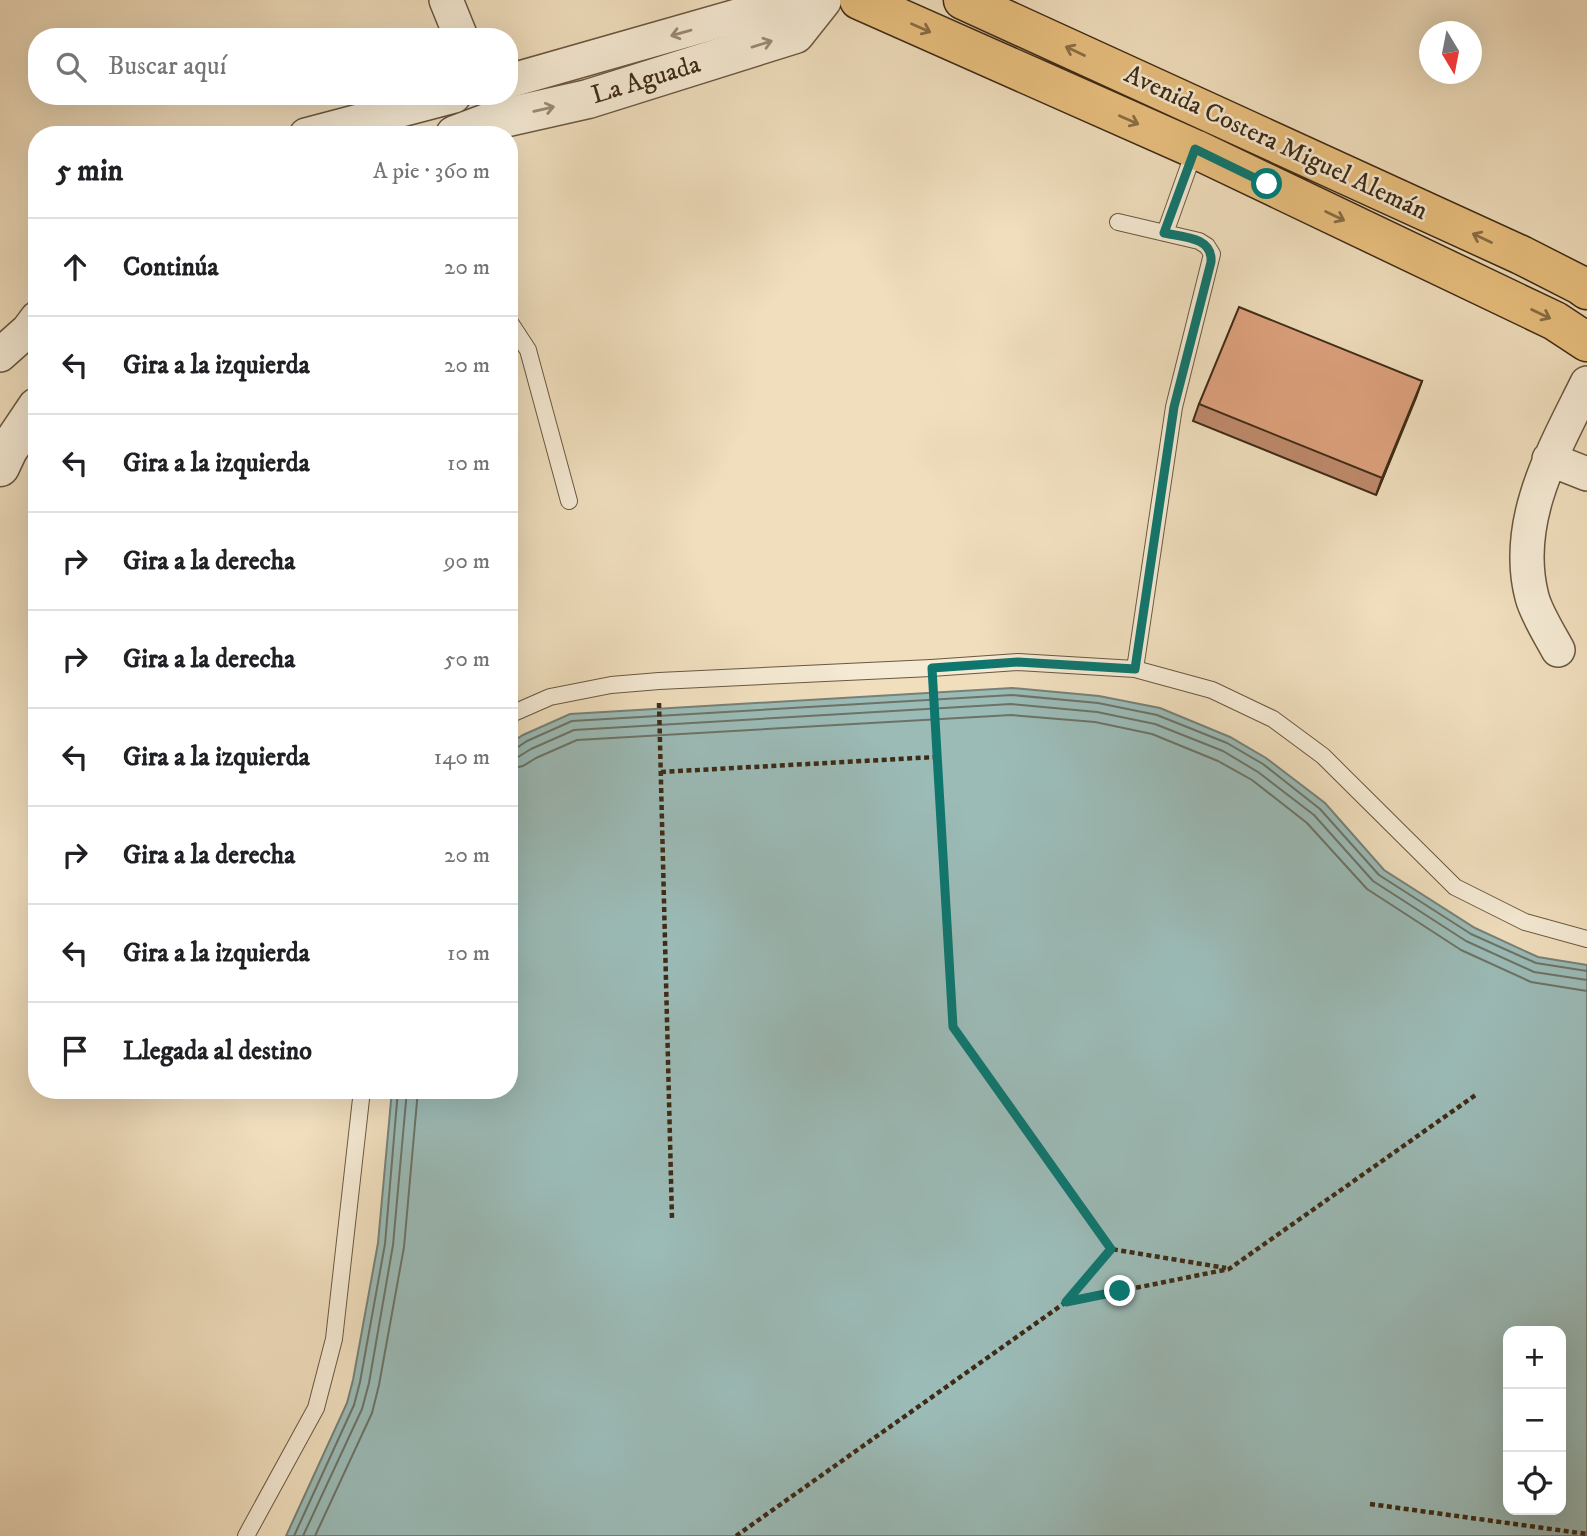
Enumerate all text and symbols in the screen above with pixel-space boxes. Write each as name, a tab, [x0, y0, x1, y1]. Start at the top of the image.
north arrow	[1419, 21, 1482, 84]
one-way arrow	[910, 22, 932, 35]
one-way arrow	[670, 27, 692, 40]
search box	[28, 28, 518, 105]
one-way arrow	[751, 37, 773, 50]
one-way arrow	[1065, 44, 1086, 57]
icon: search	[52, 48, 90, 86]
street label: La Aguada	[588, 48, 704, 112]
text: Buscar aquí	[108, 50, 226, 83]
street label: Avenida Costera Miguel Alemán	[1119, 58, 1433, 228]
one-way arrow	[532, 102, 555, 115]
one-way arrow	[1118, 114, 1140, 127]
text: 5 min	[56, 153, 123, 190]
text: A pie · 360 m	[373, 157, 490, 186]
route start	[1251, 168, 1282, 199]
one-way arrow	[1324, 210, 1345, 224]
one-way arrow	[1472, 231, 1494, 244]
icon: ahead	[56, 248, 94, 286]
text: Continúa	[123, 251, 218, 284]
text: 20 m	[444, 253, 490, 282]
one-way arrow	[1530, 308, 1551, 322]
icon: left	[56, 346, 94, 384]
text: Gira a la izquierda	[123, 349, 310, 382]
text: 20 m	[444, 351, 490, 380]
icon: left	[56, 444, 94, 482]
text: Gira a la izquierda	[123, 447, 310, 480]
text: 10 m	[447, 449, 490, 478]
icon: right	[56, 542, 94, 580]
text: Gira a la derecha	[123, 545, 295, 578]
text: 90 m	[444, 547, 490, 576]
icon: right	[56, 640, 94, 678]
text: Gira a la derecha	[123, 643, 295, 676]
text: 50 m	[444, 645, 490, 674]
icon: left	[56, 738, 94, 776]
text: Gira a la izquierda	[123, 741, 310, 774]
text: 140 m	[434, 743, 490, 772]
icon: right	[56, 836, 94, 874]
text: Gira a la derecha	[123, 839, 295, 872]
text: 20 m	[444, 841, 490, 870]
icon: left	[56, 934, 94, 972]
text: Gira a la izquierda	[123, 937, 310, 970]
text: 10 m	[447, 939, 490, 968]
icon: arrive	[56, 1032, 94, 1070]
text: Llegada al destino	[123, 1035, 312, 1068]
route end	[1104, 1275, 1135, 1306]
map controls	[1503, 1326, 1566, 1515]
button: +	[1503, 1326, 1566, 1389]
button: −	[1503, 1389, 1566, 1452]
button: locate	[1503, 1452, 1566, 1515]

